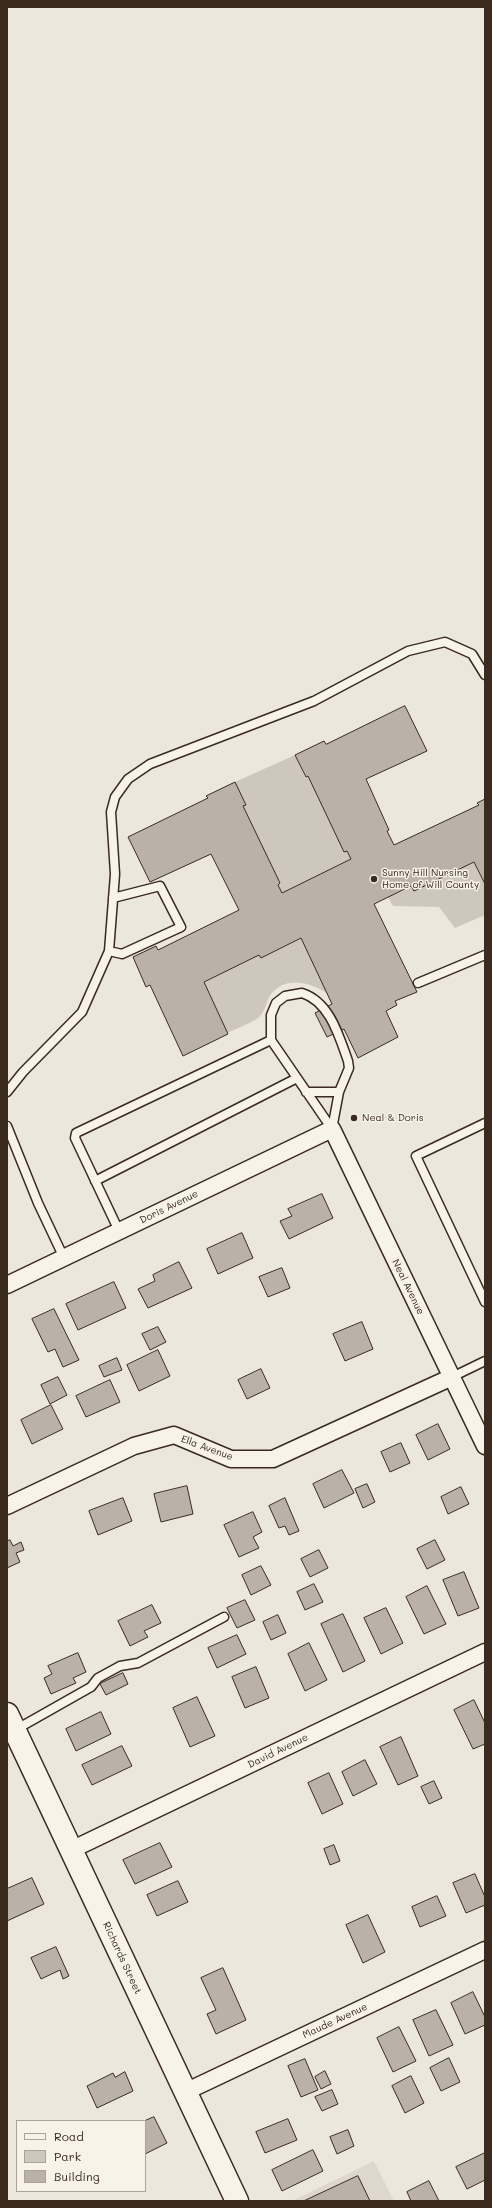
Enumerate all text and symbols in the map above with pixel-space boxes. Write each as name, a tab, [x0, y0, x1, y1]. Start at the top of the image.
place label: Sunny Hill Nursing Home of Will County	[382, 867, 479, 890]
marker: Sunny Hill Nursing Home of Will County	[369, 874, 379, 884]
place label: Neal & Doris	[362, 1112, 424, 1124]
marker: Neal & Doris	[349, 1113, 359, 1123]
street label: Doris Avenue	[138, 1188, 200, 1226]
street label: Neal Avenue	[389, 1257, 427, 1317]
street label: Ella Avenue	[179, 1433, 235, 1463]
street label: David Avenue	[246, 1731, 310, 1771]
street label: Richards Street	[100, 1920, 144, 1996]
street label: Maude Avenue	[301, 2001, 369, 2041]
legend	[16, 2120, 146, 2192]
text: Road	[54, 2128, 84, 2144]
text: Park	[54, 2148, 81, 2164]
text: Building	[54, 2168, 100, 2184]

